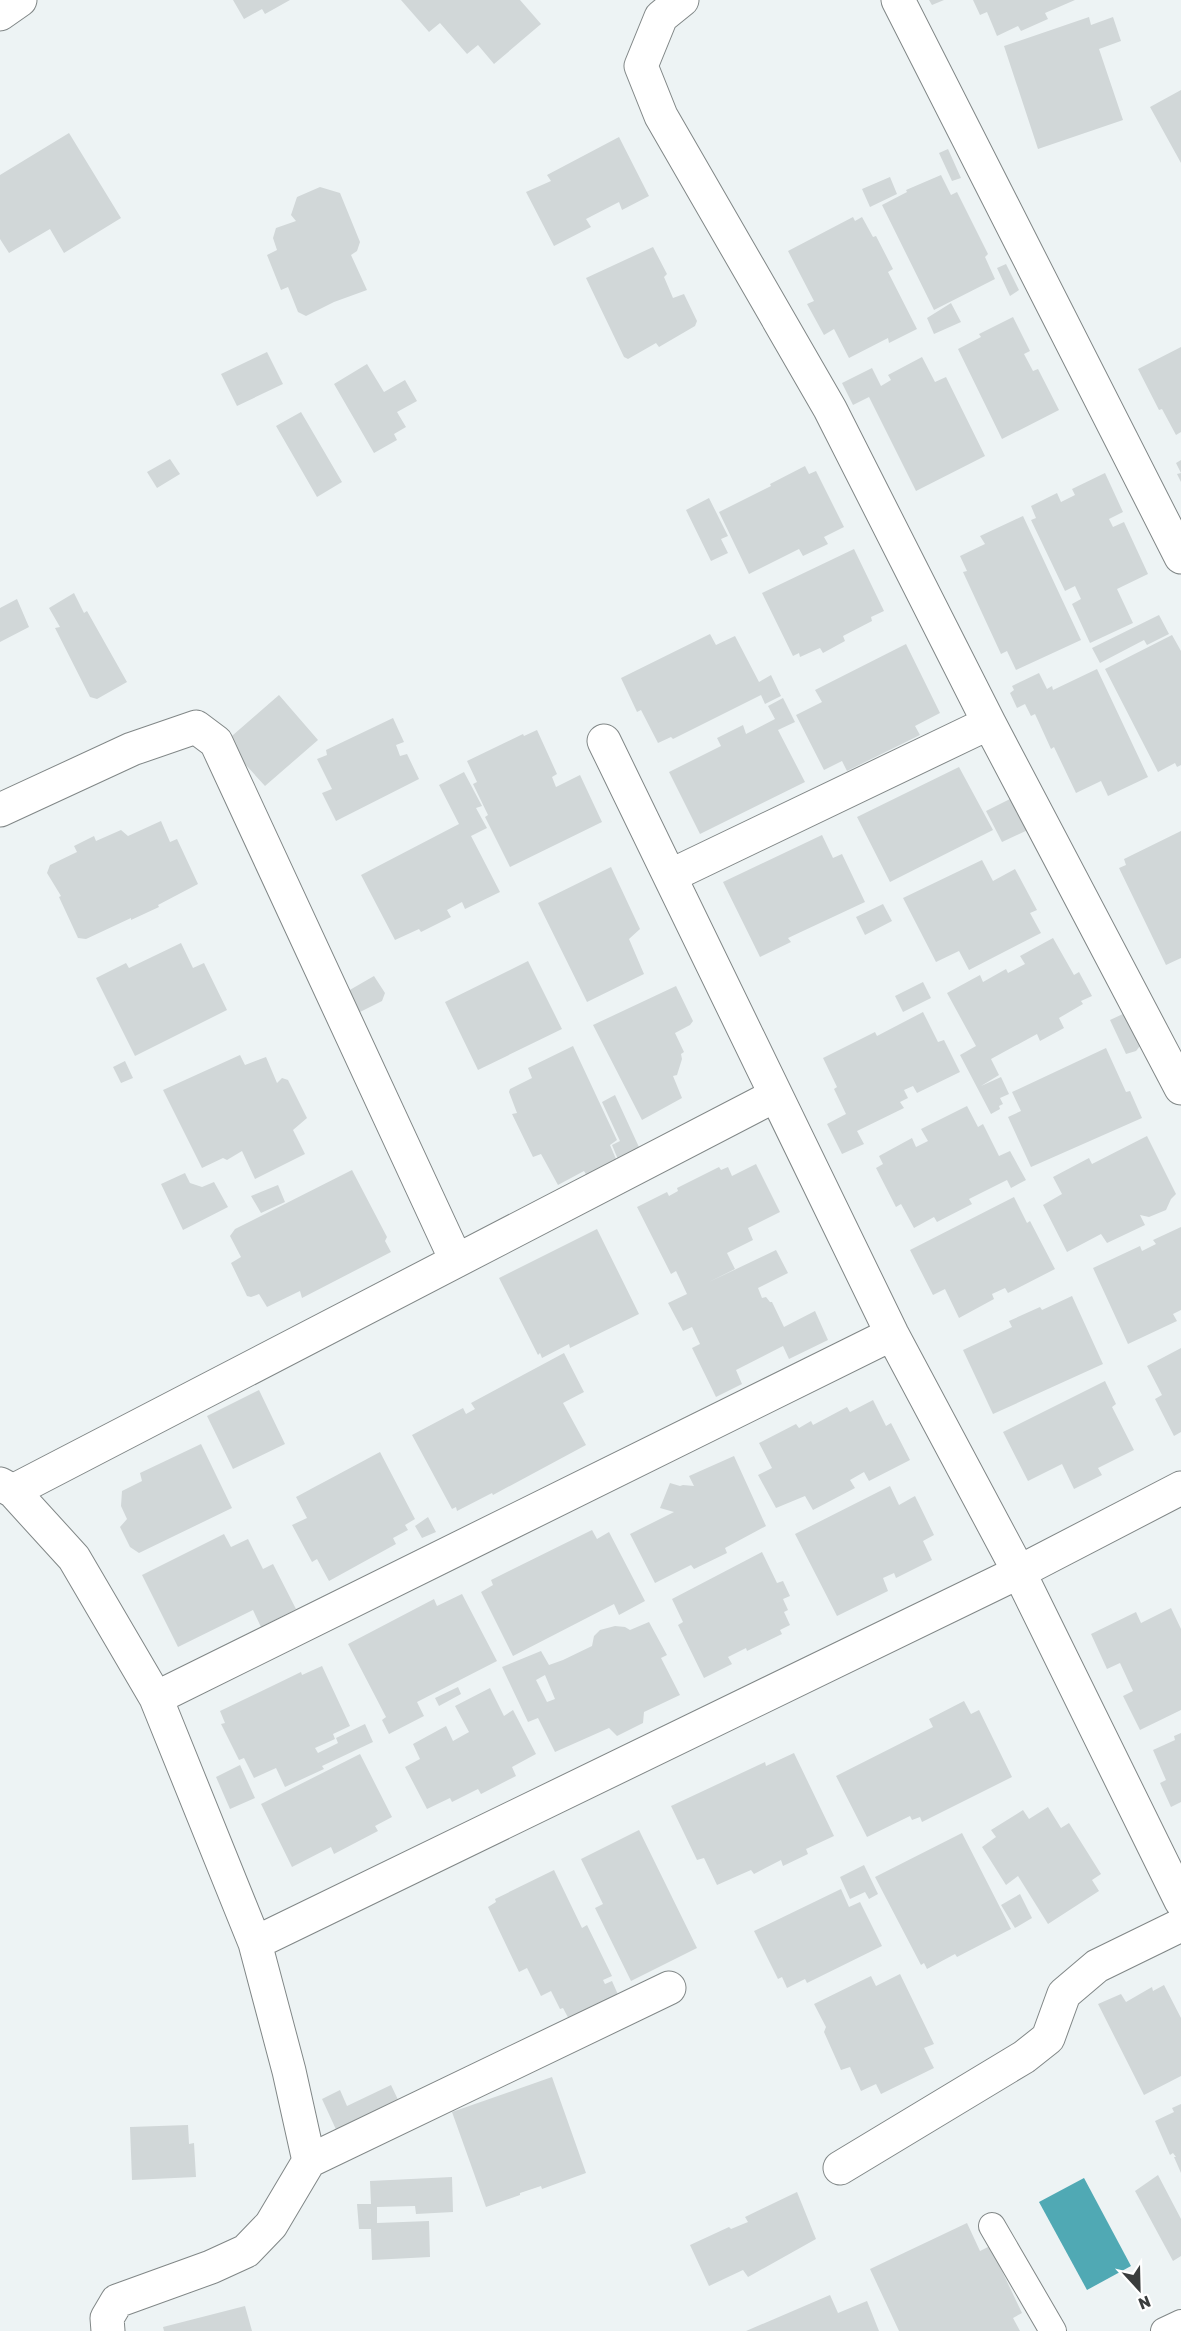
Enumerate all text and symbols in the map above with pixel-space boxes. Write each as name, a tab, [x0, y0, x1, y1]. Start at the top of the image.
north arrow	[1109, 2259, 1169, 2319]
text: N	[1136, 2291, 1153, 2313]

